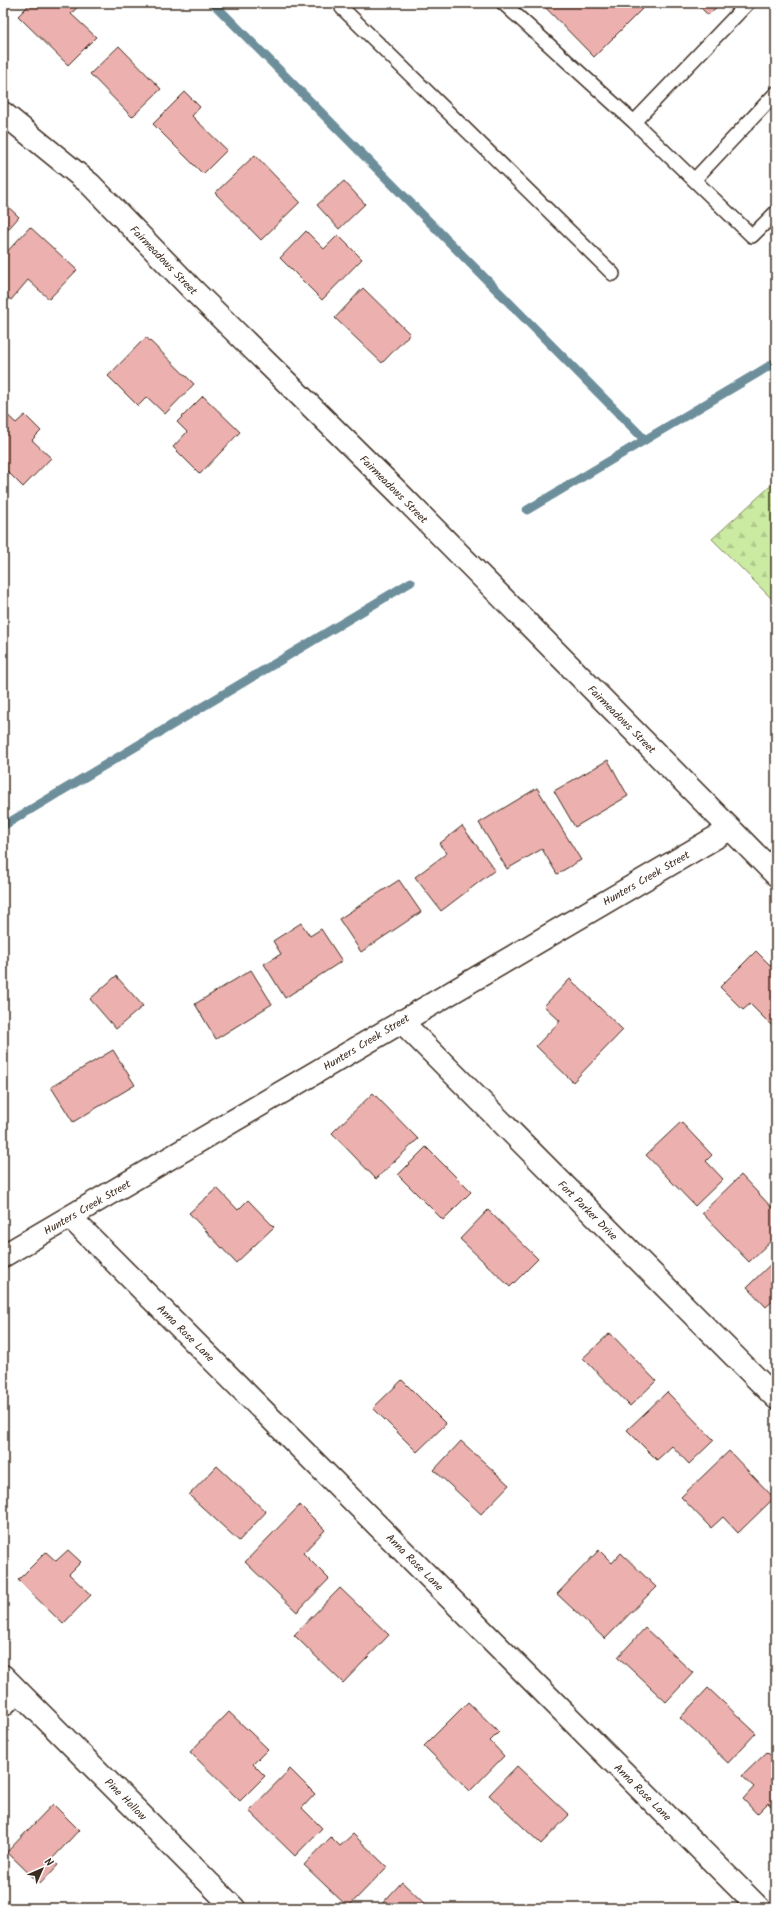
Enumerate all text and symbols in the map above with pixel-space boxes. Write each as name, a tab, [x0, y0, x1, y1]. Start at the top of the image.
street label: Fairmeadows Street	[125, 222, 202, 300]
street label: Fairmeadows Street	[355, 451, 432, 529]
street label: Fairmeadows Street	[583, 681, 660, 759]
street label: Hunters Creek Street	[600, 846, 694, 911]
street label: Hunters Creek Street	[320, 1010, 414, 1076]
street label: Hunters Creek Street	[41, 1175, 135, 1240]
street label: Fort Parker Drive	[553, 1176, 622, 1245]
street label: Anna Rose Lane	[152, 1301, 218, 1367]
street label: Anna Rose Lane	[381, 1530, 447, 1596]
street label: Anna Rose Lane	[609, 1760, 675, 1826]
street label: Pine Hollow	[100, 1774, 151, 1826]
north arrow	[22, 1849, 62, 1889]
text: N	[40, 1854, 57, 1871]

